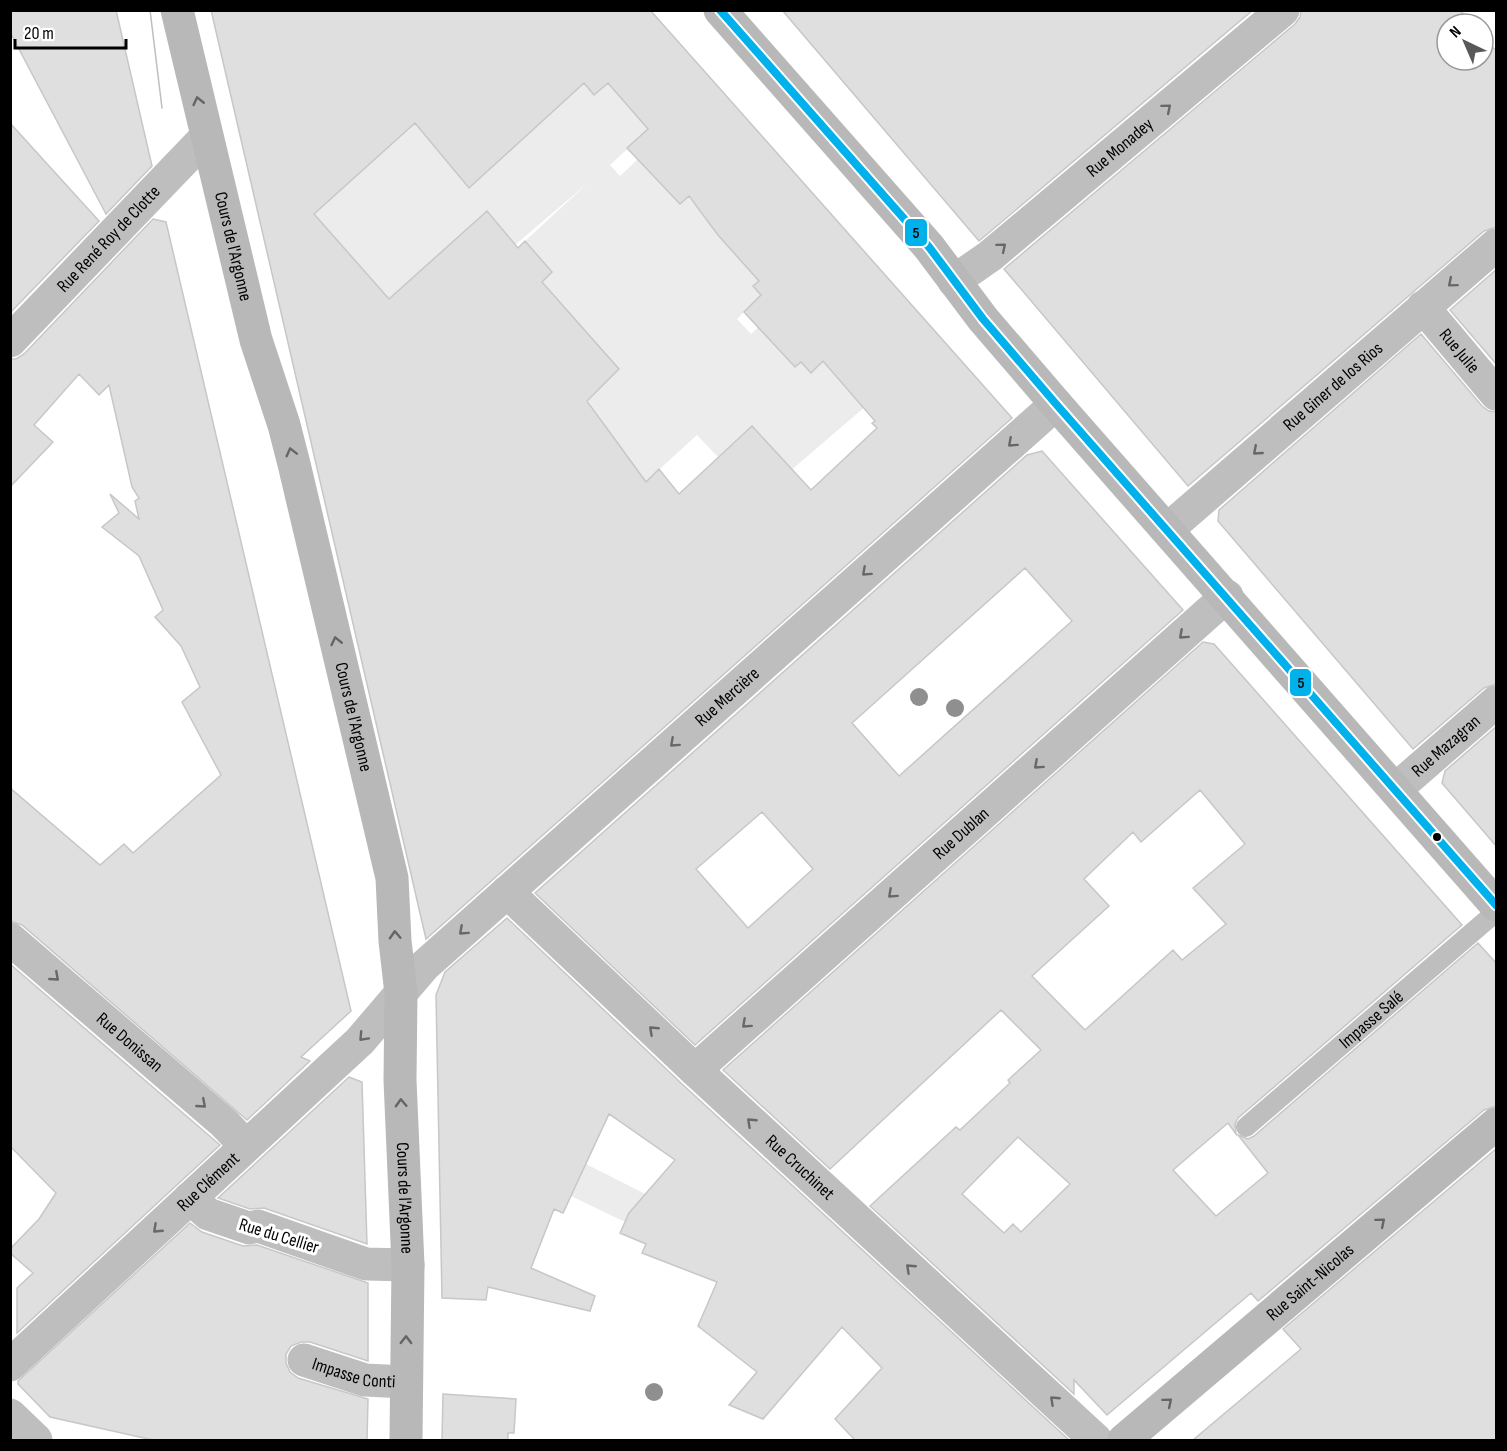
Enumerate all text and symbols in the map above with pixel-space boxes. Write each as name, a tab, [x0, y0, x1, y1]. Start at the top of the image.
scale bar	[15, 12, 126, 50]
north arrow	[1435, 12, 1495, 72]
text: N	[1446, 22, 1465, 42]
text: 20 m	[24, 23, 54, 44]
one-way arrow	[192, 96, 205, 106]
one-way arrow	[1160, 104, 1171, 115]
street label: Rue Monadey	[1082, 113, 1157, 181]
street label: Rue René Roy de Clotte	[52, 181, 164, 296]
street label: Cours de l'Argonne	[210, 190, 257, 303]
line badge: 5	[904, 218, 928, 247]
text: 5	[912, 224, 920, 243]
one-way arrow	[995, 243, 1006, 254]
one-way arrow	[1448, 275, 1459, 286]
street label: Rue Julie	[1435, 324, 1484, 377]
street label: Rue Giner de los Rios	[1279, 337, 1387, 435]
one-way arrow	[1008, 436, 1019, 447]
one-way arrow	[1253, 444, 1264, 455]
one-way arrow	[286, 447, 299, 457]
one-way arrow	[863, 565, 873, 576]
one-way arrow	[1180, 628, 1190, 639]
one-way arrow	[331, 637, 344, 647]
street label: Cours de l'Argonne	[331, 660, 377, 774]
street label: Rue Mercière	[691, 663, 763, 731]
line badge: 5	[1289, 668, 1312, 697]
text: 5	[1297, 674, 1305, 693]
street label: Rue Mazagran	[1407, 710, 1484, 781]
one-way arrow	[669, 736, 680, 747]
one-way arrow	[1034, 758, 1044, 769]
street label: Rue Dublan	[928, 803, 993, 864]
unlabelled marker	[1431, 831, 1443, 843]
one-way arrow	[888, 887, 899, 898]
one-way arrow	[459, 924, 470, 935]
one-way arrow	[388, 930, 401, 939]
one-way arrow	[48, 970, 59, 981]
street label: Impasse Salé	[1335, 986, 1407, 1053]
street label: Rue Donissan	[92, 1008, 167, 1076]
one-way arrow	[742, 1017, 753, 1028]
one-way arrow	[649, 1026, 659, 1037]
one-way arrow	[359, 1031, 370, 1041]
one-way arrow	[196, 1097, 206, 1108]
one-way arrow	[395, 1099, 408, 1108]
one-way arrow	[748, 1118, 758, 1129]
street label: Rue Cruchinet	[761, 1130, 839, 1204]
street label: Cours de l'Argonne	[392, 1142, 418, 1254]
street label: Rue Clément	[173, 1147, 244, 1216]
street label: Rue du Cellier	[236, 1214, 322, 1258]
one-way arrow	[1374, 1218, 1385, 1229]
one-way arrow	[153, 1222, 163, 1233]
street label: Rue Saint-Nicolas	[1262, 1239, 1358, 1325]
one-way arrow	[907, 1264, 917, 1275]
one-way arrow	[400, 1336, 413, 1345]
street label: Impasse Conti	[310, 1353, 396, 1392]
one-way arrow	[1050, 1396, 1061, 1407]
one-way arrow	[1162, 1399, 1173, 1410]

